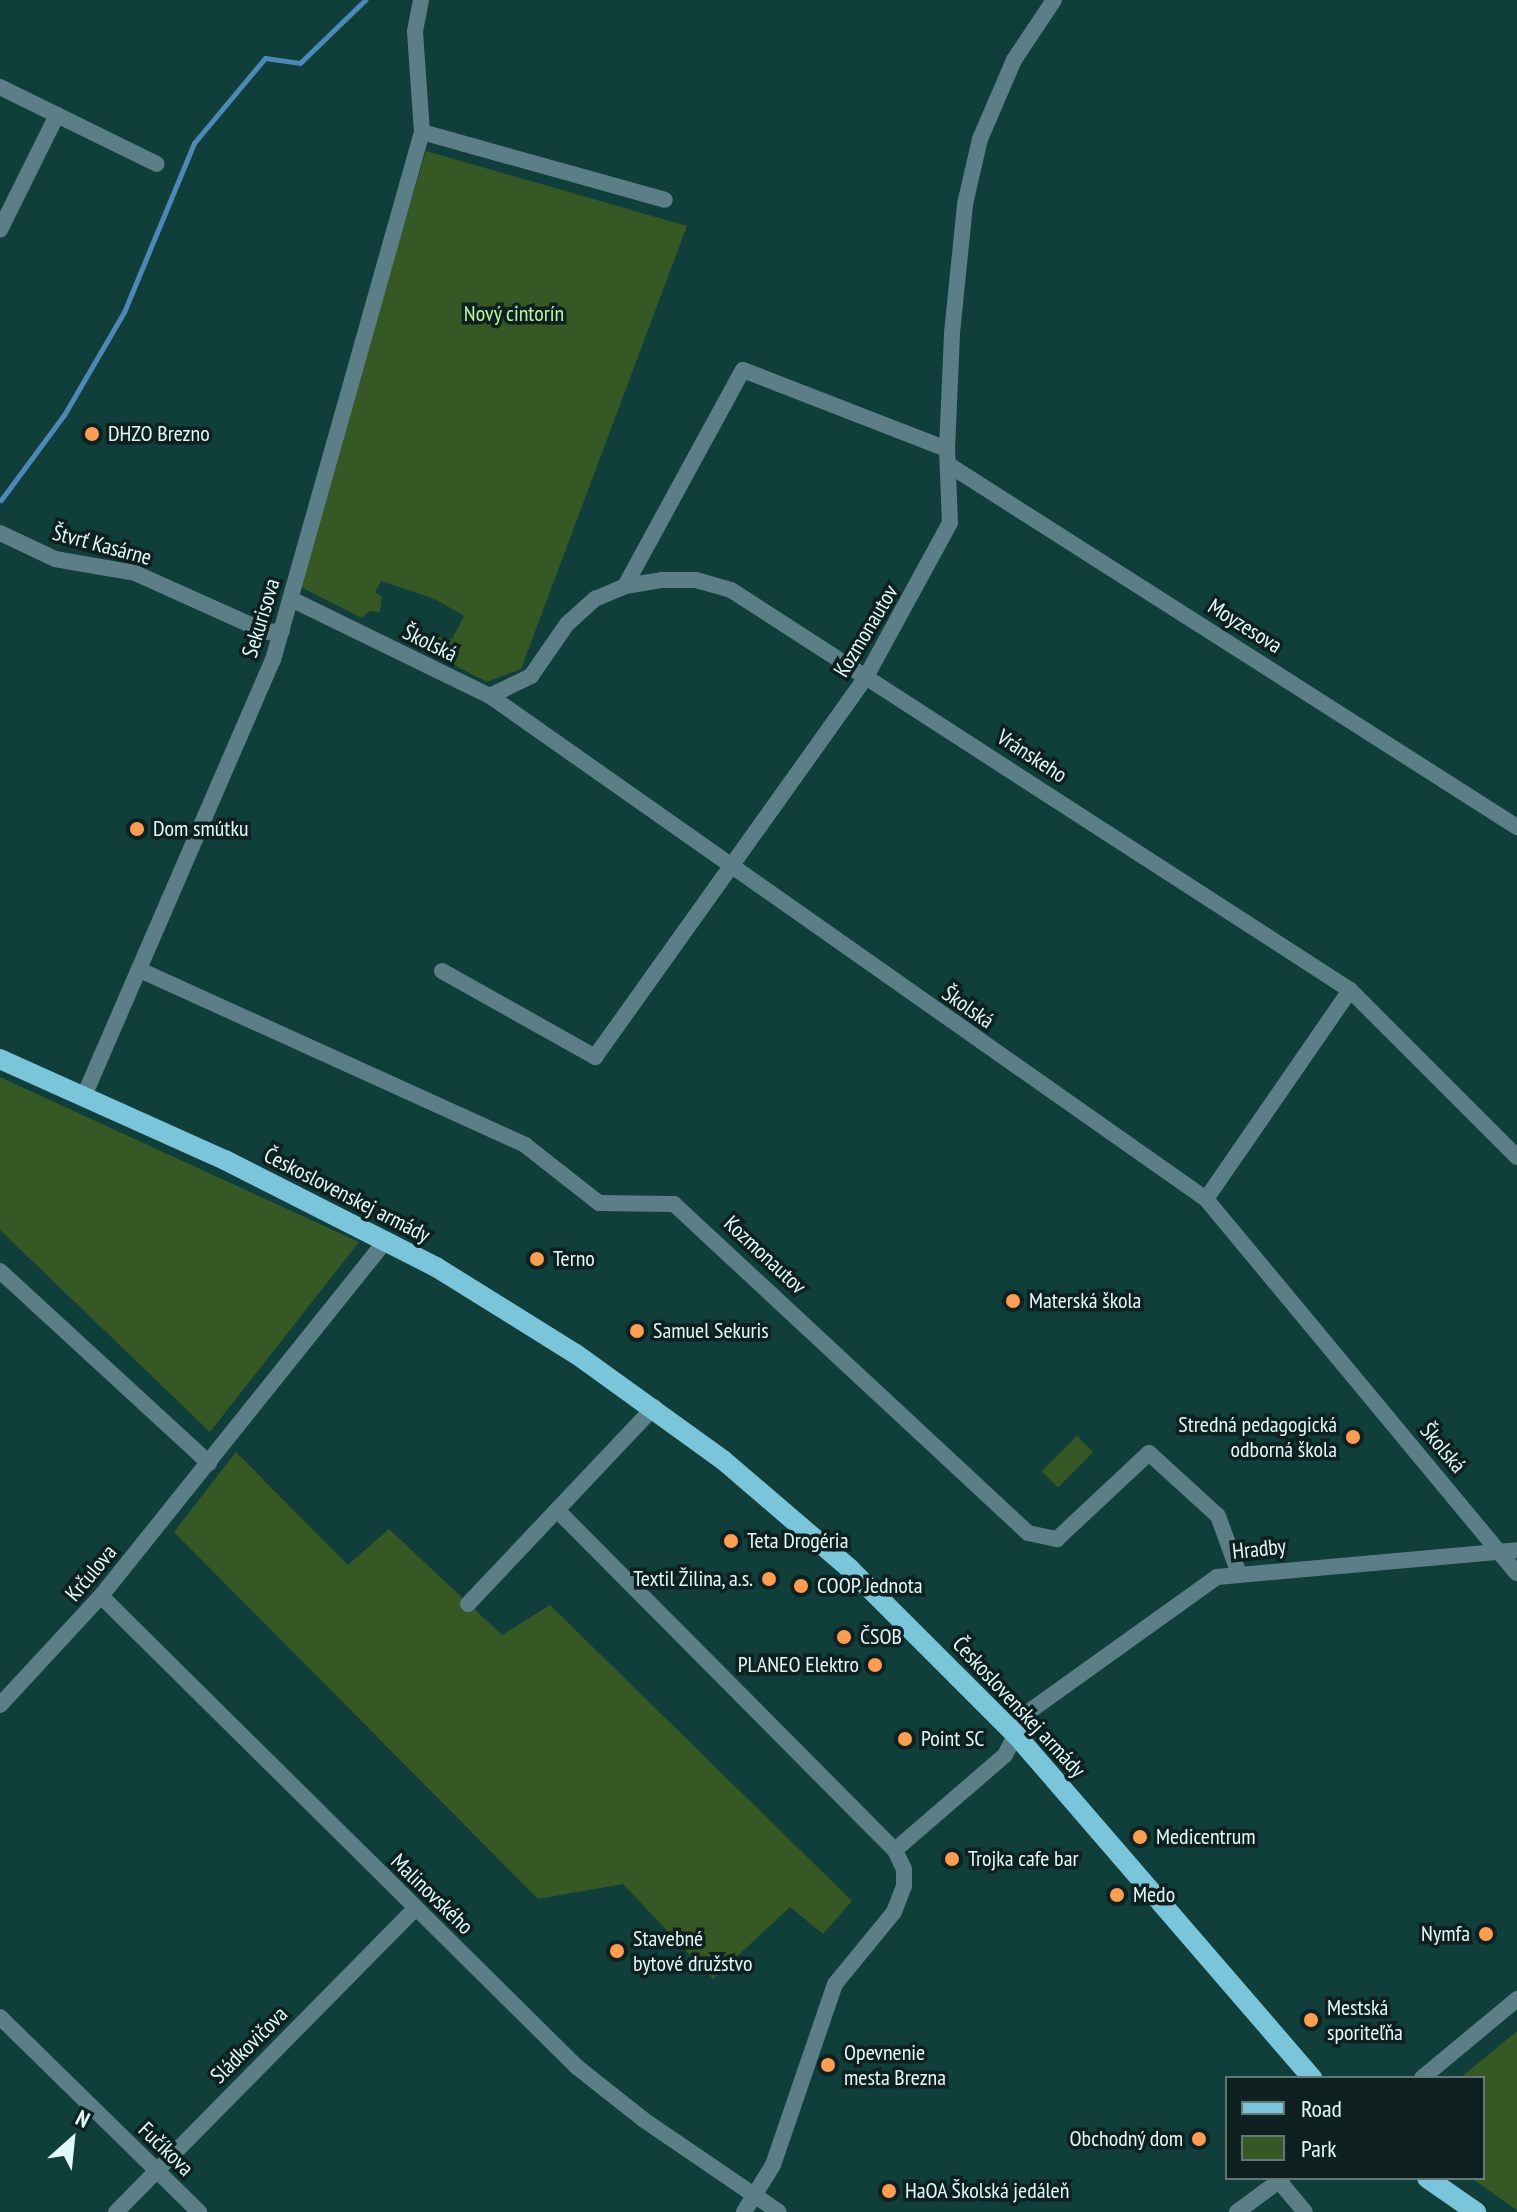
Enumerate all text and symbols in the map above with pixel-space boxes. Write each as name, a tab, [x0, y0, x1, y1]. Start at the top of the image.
park label: Nový cintorín	[464, 301, 564, 327]
place label: DHZO Brezno	[108, 421, 210, 447]
marker: DHZO Brezno	[83, 425, 101, 443]
street label: Štvrť Kasárne	[50, 519, 154, 571]
street label: Sekurisova	[236, 575, 286, 661]
street label: Kozmonautov	[828, 580, 904, 682]
street label: Moyzesova	[1203, 593, 1287, 659]
street label: Školská	[399, 619, 461, 667]
street label: Vránskeho	[992, 724, 1072, 788]
place label: Dom smútku	[153, 816, 248, 842]
marker: Dom smútku	[128, 820, 146, 838]
street label: Školská	[937, 980, 999, 1034]
street label: Československej armády	[260, 1142, 434, 1248]
street label: Kozmonautov	[718, 1210, 812, 1300]
place label: Terno	[553, 1246, 595, 1272]
marker: Terno	[528, 1250, 546, 1268]
place label: Materská škola	[1029, 1288, 1141, 1314]
marker: Materská škola	[1004, 1292, 1022, 1310]
place label: Samuel Sekuris	[653, 1318, 769, 1344]
marker: Samuel Sekuris	[628, 1322, 646, 1340]
place label: Stredná pedagogická odborná škola	[1178, 1411, 1337, 1462]
street label: Školská	[1415, 1418, 1471, 1478]
marker: Stredná pedagogická odborná škola	[1344, 1428, 1362, 1446]
place label: Teta Drogéria	[747, 1528, 848, 1554]
marker: Teta Drogéria	[722, 1532, 740, 1550]
street label: Hradby	[1231, 1533, 1287, 1565]
street label: Krčulova	[60, 1539, 122, 1607]
place label: Textil Žilina, a.s.	[631, 1566, 753, 1592]
marker: Textil Žilina, a.s.	[760, 1570, 778, 1588]
place label: COOP Jednota	[817, 1573, 923, 1599]
marker: COOP Jednota	[792, 1577, 810, 1595]
place label: ČSOB	[860, 1624, 902, 1650]
marker: ČSOB	[835, 1628, 853, 1646]
street label: Československej armády	[947, 1631, 1091, 1783]
place label: PLANEO Elektro	[738, 1652, 859, 1678]
marker: PLANEO Elektro	[866, 1656, 884, 1674]
place label: Point SC	[921, 1726, 984, 1752]
marker: Point SC	[896, 1730, 914, 1748]
place label: Medicentrum	[1156, 1824, 1256, 1850]
marker: Medicentrum	[1131, 1828, 1149, 1846]
place label: Trojka cafe bar	[968, 1846, 1078, 1872]
street label: Malinovského	[385, 1848, 479, 1940]
marker: Trojka cafe bar	[943, 1850, 961, 1868]
place label: Medo	[1133, 1882, 1175, 1908]
marker: Medo	[1108, 1886, 1126, 1904]
place label: Nymfa	[1421, 1921, 1470, 1947]
place label: Stavebné bytové družstvo	[633, 1925, 752, 1976]
marker: Nymfa	[1477, 1925, 1495, 1943]
marker: Stavebné bytové družstvo	[608, 1942, 626, 1960]
place label: Mestská sporiteľňa	[1327, 1994, 1403, 2046]
street label: Sládkovičova	[205, 2001, 293, 2089]
marker: Mestská sporiteľňa	[1302, 2011, 1320, 2029]
place label: Opevnenie mesta Brezna	[844, 2039, 946, 2090]
marker: Opevnenie mesta Brezna	[819, 2056, 837, 2074]
legend	[1225, 2076, 1485, 2180]
text: Road	[1301, 2093, 1342, 2124]
north arrow	[32, 2100, 112, 2180]
text: N	[71, 2103, 95, 2134]
street label: Fučíkova	[133, 2117, 199, 2181]
place label: Obchodný dom	[1069, 2126, 1183, 2152]
marker: Obchodný dom	[1190, 2130, 1208, 2148]
text: Park	[1301, 2133, 1337, 2164]
place label: HaOA Školská jedáleň	[905, 2178, 1070, 2204]
marker: HaOA Školská jedáleň	[880, 2182, 898, 2200]

